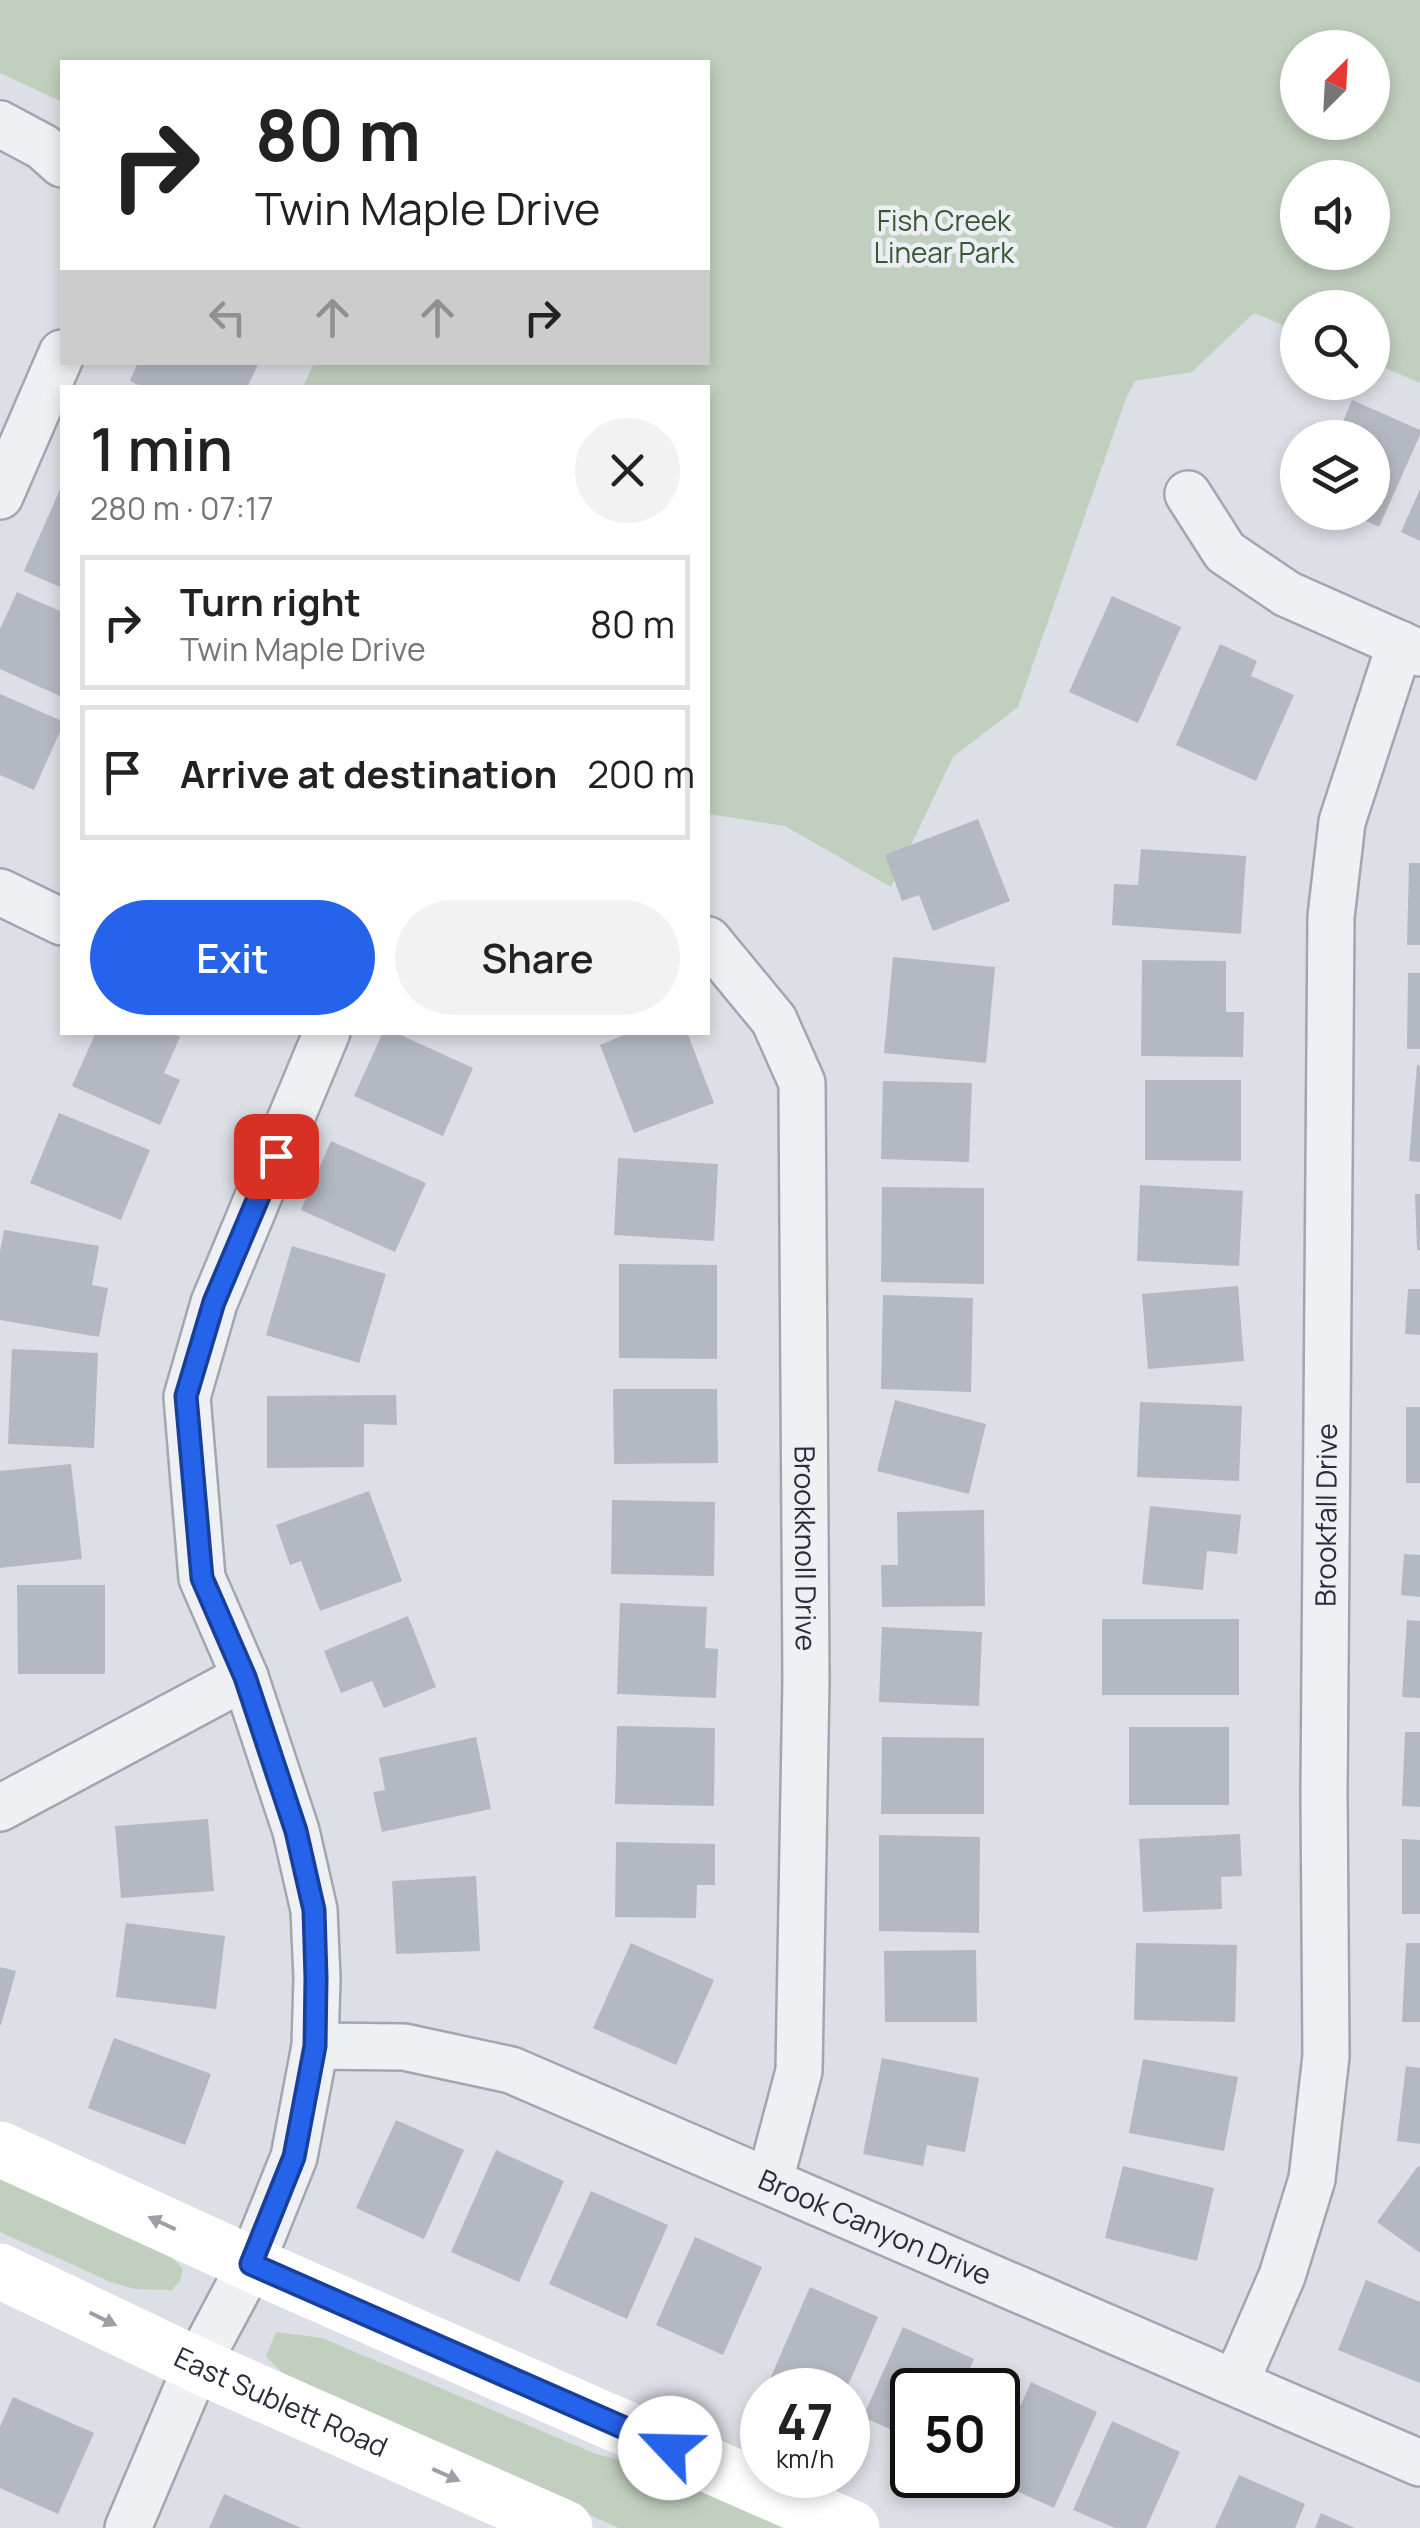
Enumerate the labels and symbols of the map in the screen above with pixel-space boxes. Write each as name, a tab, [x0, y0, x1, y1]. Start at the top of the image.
north arrow	[1280, 30, 1390, 140]
park label: Fish Creek Linear Park	[874, 201, 1015, 271]
pin	[234, 1114, 319, 1199]
street label: Brookfall Drive	[1305, 1423, 1345, 1607]
street label: Brookknoll Drive	[786, 1446, 826, 1651]
street label: Brook Canyon Drive	[753, 2159, 998, 2293]
one-way arrow	[147, 2215, 176, 2232]
one-way arrow	[88, 2310, 117, 2327]
street label: East Sublett Road	[169, 2337, 394, 2465]
speed limit sign: 50	[890, 2368, 1020, 2498]
position arrow	[618, 2396, 722, 2500]
one-way arrow	[431, 2467, 461, 2483]

